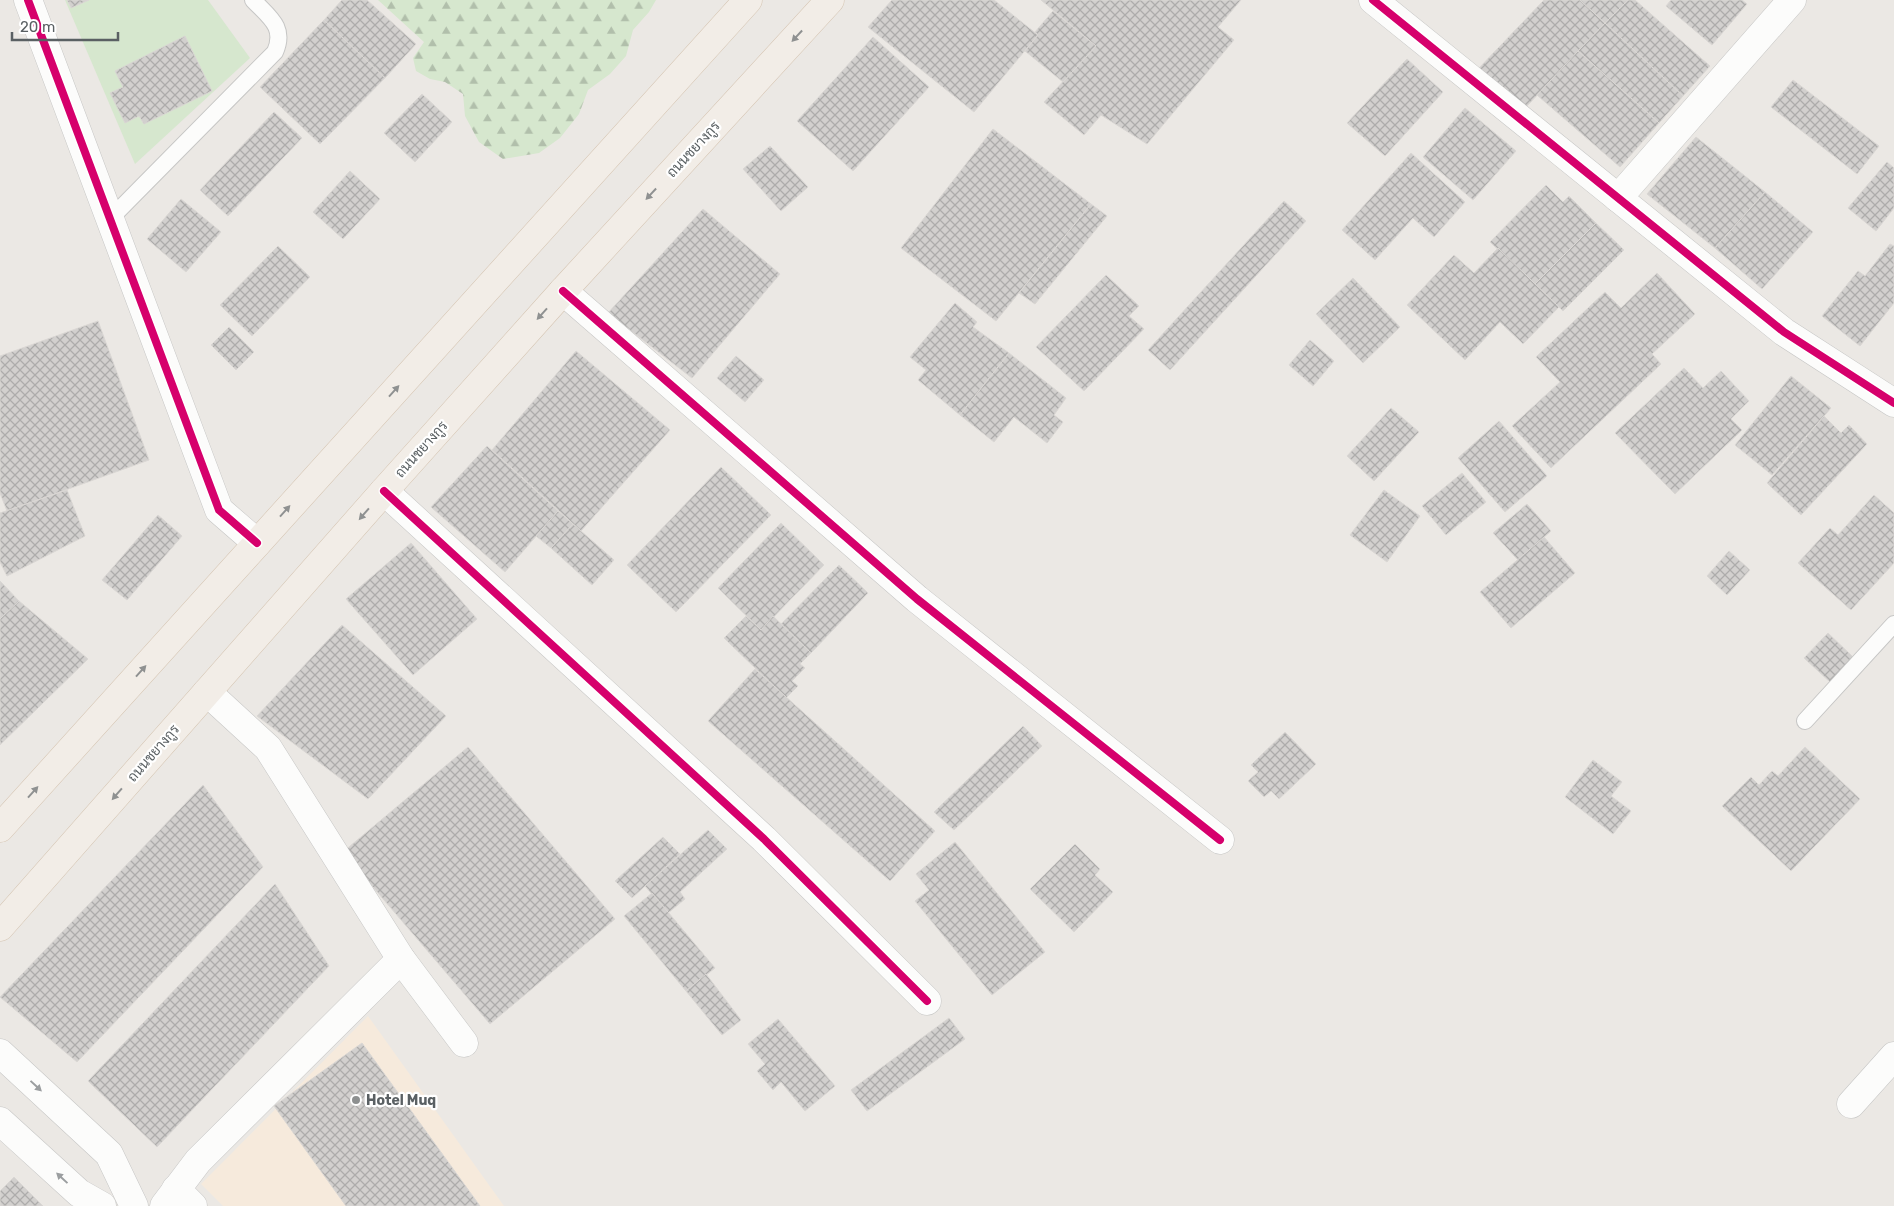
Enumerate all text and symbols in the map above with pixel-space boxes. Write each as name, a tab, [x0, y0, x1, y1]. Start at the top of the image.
scale bar	[12, 10, 119, 42]
text: 20 m	[20, 18, 55, 36]
one-way arrow	[791, 29, 803, 41]
street label: ถนนชยางกูร	[663, 118, 724, 182]
one-way arrow	[646, 188, 657, 201]
one-way arrow	[536, 308, 548, 320]
one-way arrow	[389, 384, 400, 397]
street label: ถนนชยางกูร	[391, 417, 452, 482]
one-way arrow	[279, 506, 291, 518]
one-way arrow	[358, 507, 369, 520]
one-way arrow	[136, 664, 147, 677]
street label: ถนนชยางกูร	[124, 721, 184, 786]
one-way arrow	[27, 785, 38, 798]
one-way arrow	[111, 788, 122, 801]
one-way arrow	[29, 1080, 41, 1092]
place label: Hotel Muq	[366, 1092, 436, 1109]
marker: Hotel Muq	[350, 1094, 362, 1106]
one-way arrow	[57, 1172, 69, 1184]

